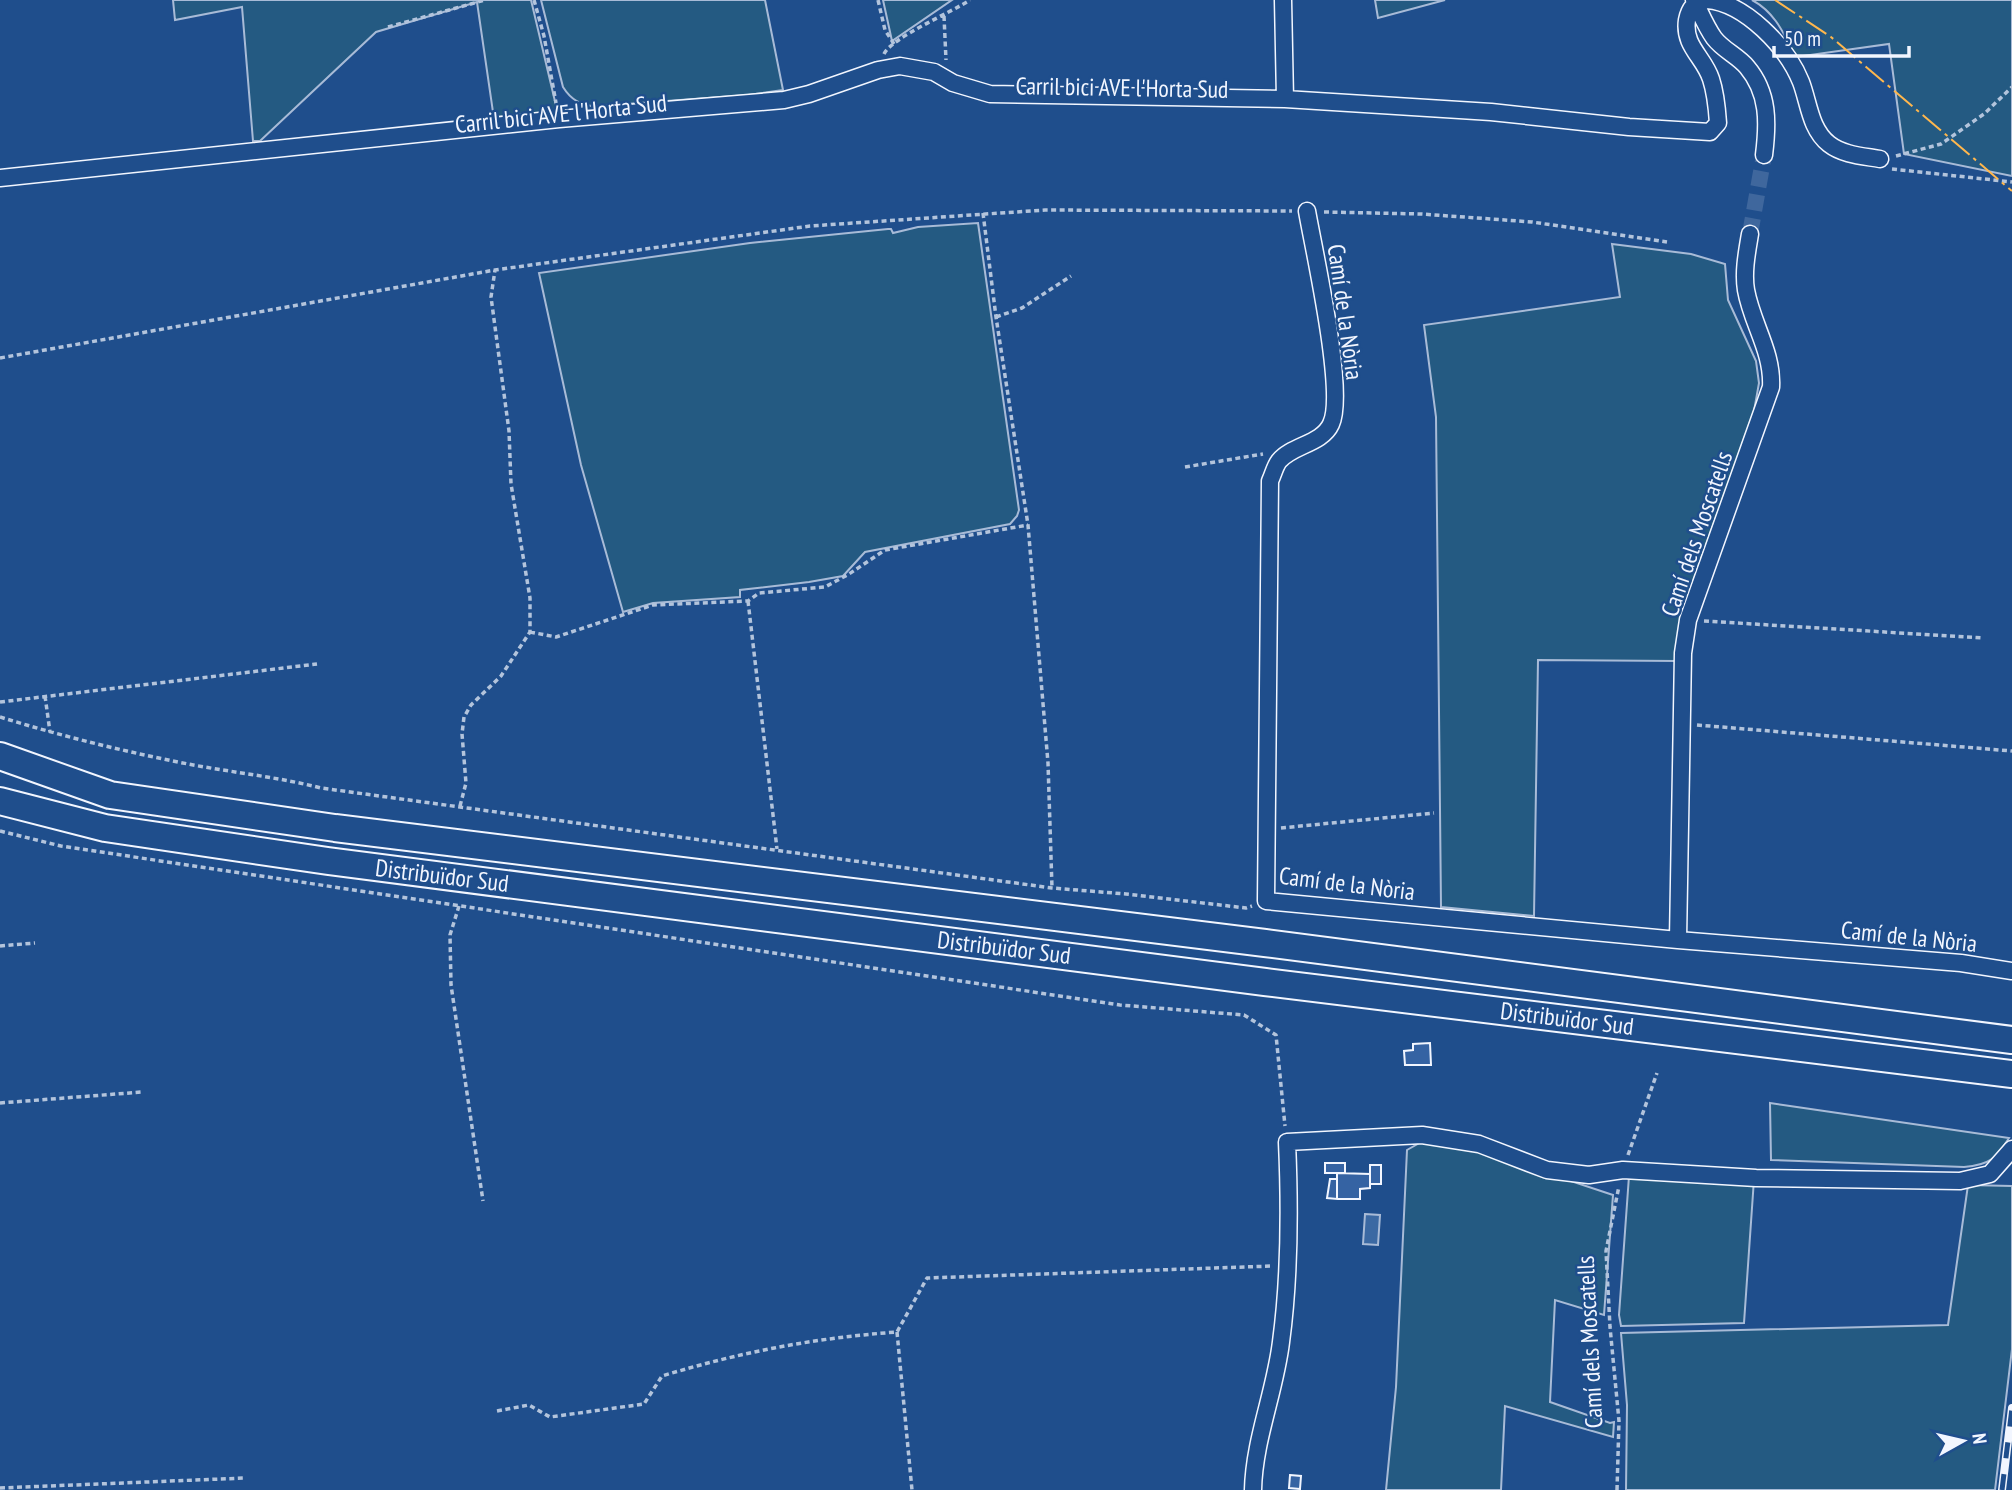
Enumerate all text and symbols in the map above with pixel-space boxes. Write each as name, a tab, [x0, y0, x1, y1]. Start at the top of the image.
scale bar	[1774, 14, 1909, 58]
text: 50 m	[1784, 25, 1821, 52]
street label: Carril bici AVE l'Horta Sud	[1015, 70, 1229, 105]
street label: Carril bici AVE l'Horta Sud	[454, 87, 668, 140]
street label: Camí de la Nòria	[1321, 242, 1370, 382]
street label: Camí dels Moscatells	[1654, 447, 1739, 621]
street label: Distribuïdor Sud	[374, 852, 510, 899]
street label: Camí de la Nòria	[1277, 860, 1417, 907]
street label: Camí de la Nòria	[1840, 914, 1979, 959]
street label: Distribuïdor Sud	[936, 924, 1072, 971]
street label: Distribuïdor Sud	[1499, 995, 1635, 1042]
street label: Camí dels Moscatells	[1569, 1255, 1610, 1429]
north arrow	[1928, 1406, 1998, 1476]
text: N	[1967, 1432, 1992, 1445]

